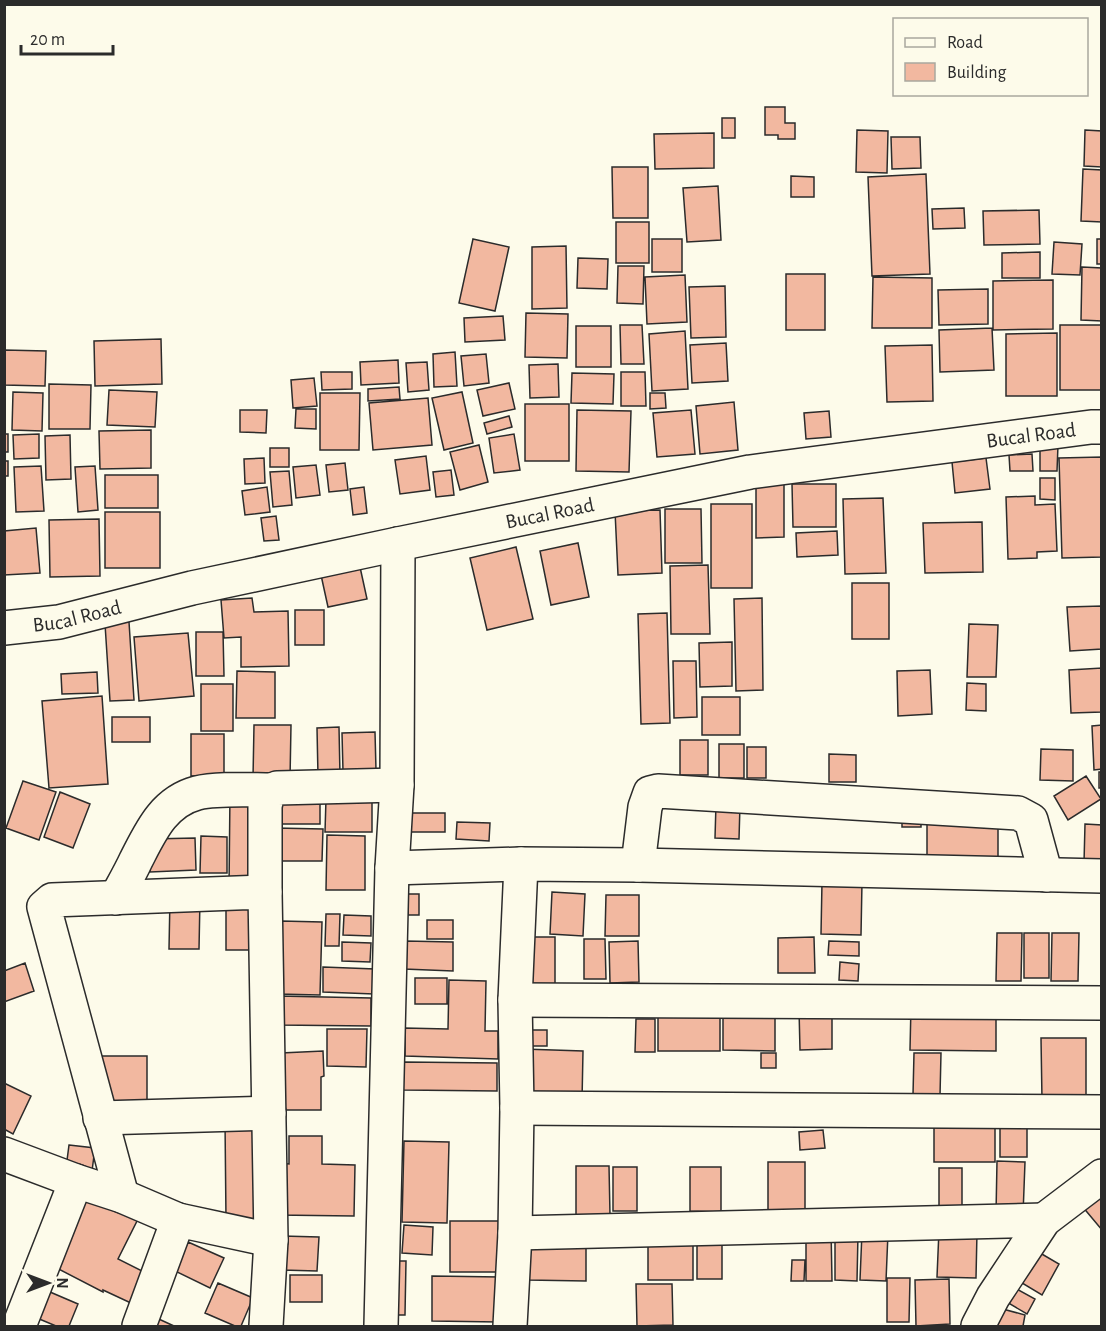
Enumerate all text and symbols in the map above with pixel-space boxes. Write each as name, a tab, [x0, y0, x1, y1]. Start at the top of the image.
scale bar	[21, 18, 112, 56]
legend	[893, 18, 1088, 96]
text: 20 m	[30, 31, 65, 49]
text: Road	[947, 34, 983, 52]
text: Building	[947, 64, 1007, 82]
street label: Bucal Road	[985, 419, 1077, 451]
street label: Bucal Road	[503, 494, 596, 532]
street label: Bucal Road	[32, 596, 123, 635]
north arrow	[18, 1253, 78, 1313]
text: N	[54, 1277, 70, 1289]

